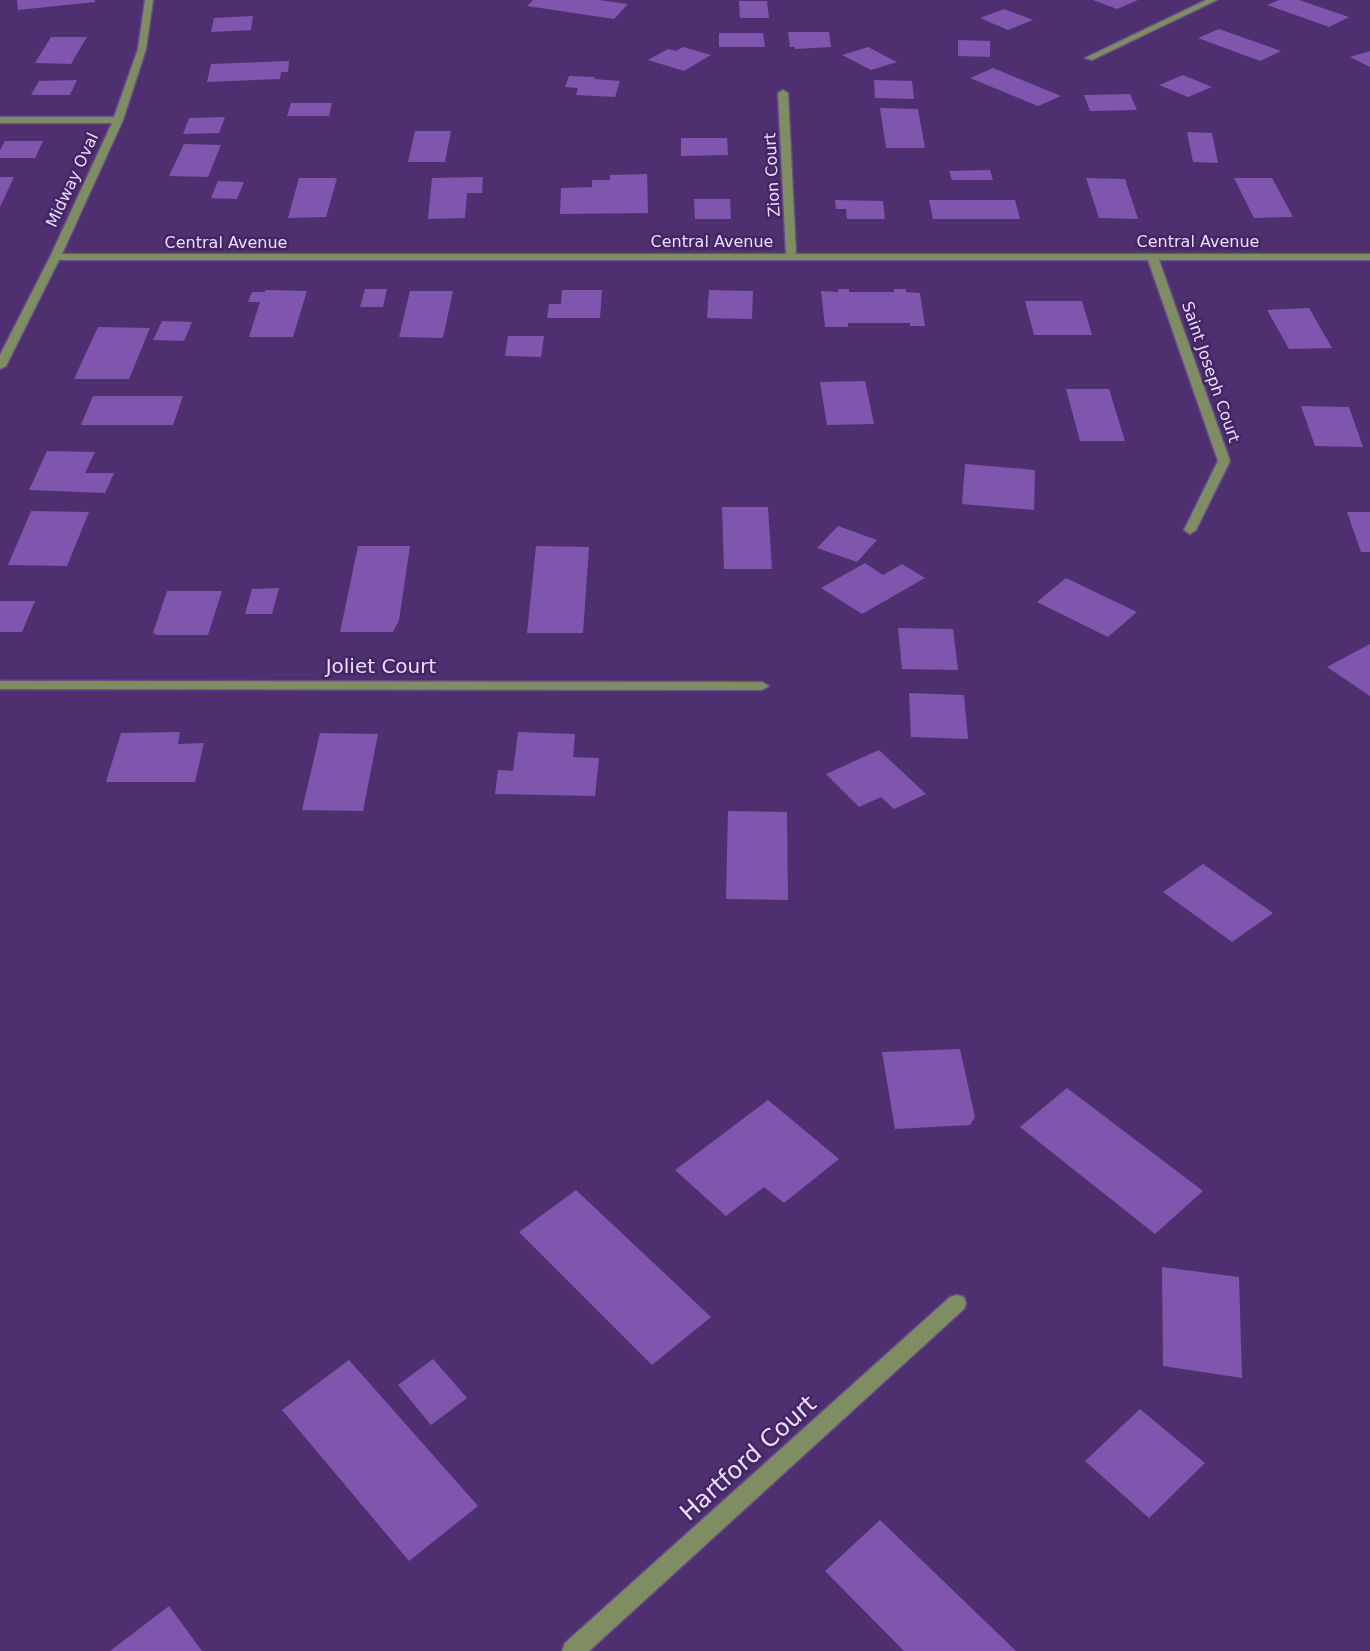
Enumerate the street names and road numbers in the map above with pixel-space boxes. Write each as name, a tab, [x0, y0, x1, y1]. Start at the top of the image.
street label: Midway Oval	[42, 130, 102, 230]
street label: Zion Court	[760, 132, 784, 218]
street label: Central Avenue	[651, 232, 773, 251]
street label: Central Avenue	[1137, 232, 1259, 251]
street label: Central Avenue	[165, 233, 287, 252]
street label: Saint Joseph Court	[1178, 299, 1244, 445]
street label: Joliet Court	[324, 654, 437, 678]
street label: Hartford Court	[674, 1390, 822, 1526]

